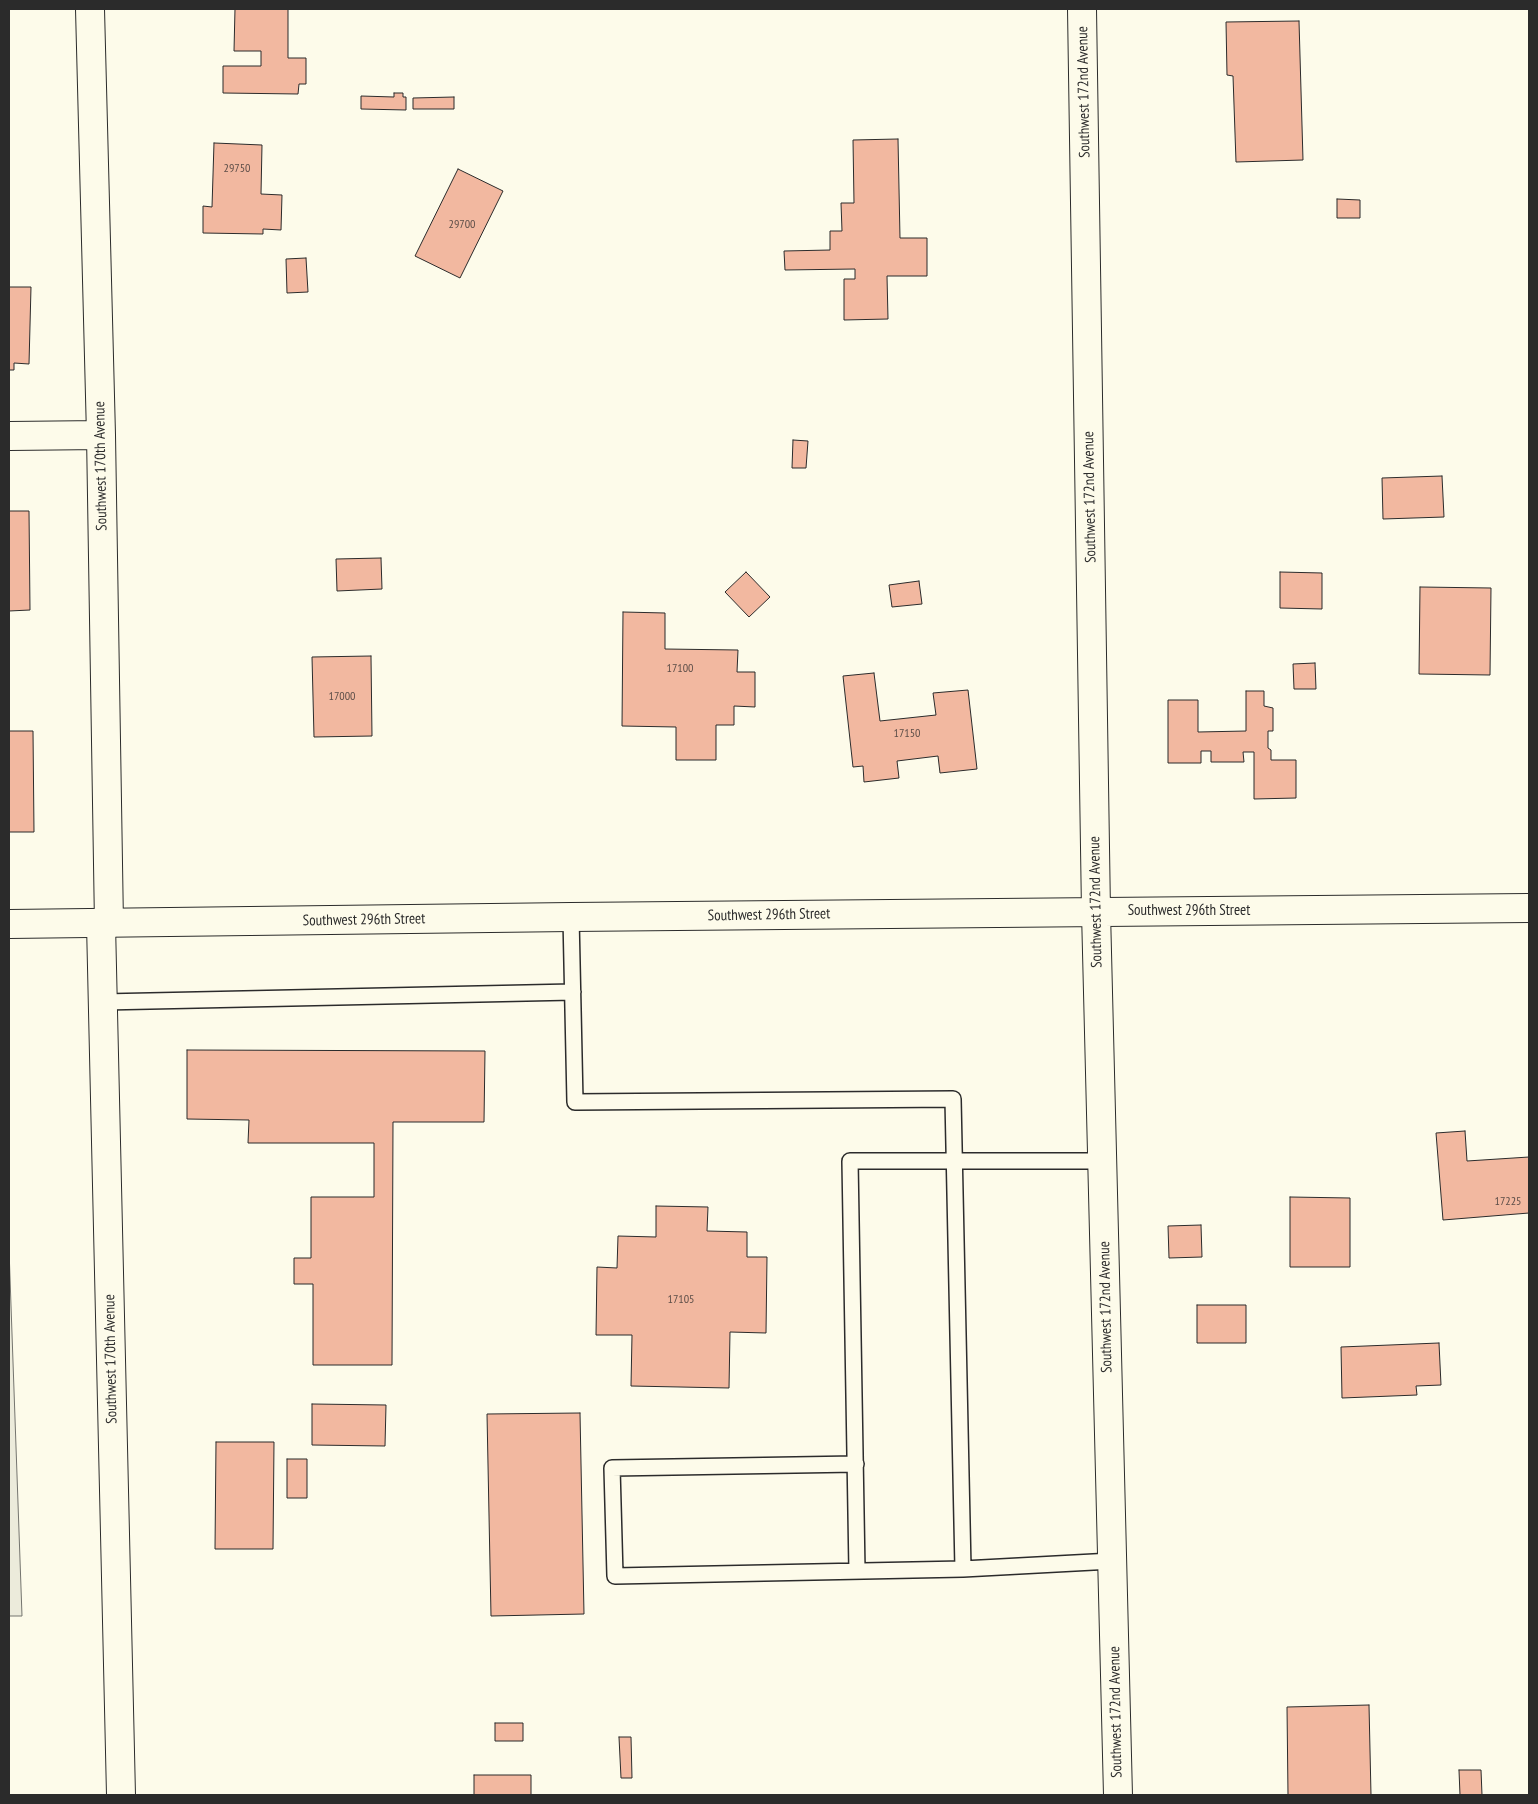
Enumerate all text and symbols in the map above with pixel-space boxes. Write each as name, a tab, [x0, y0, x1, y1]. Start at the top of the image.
street label: Southwest 172nd Avenue	[1074, 26, 1094, 158]
house number: 29750	[224, 162, 250, 176]
house number: 29700	[449, 218, 475, 232]
street label: Southwest 170th Avenue	[91, 401, 111, 531]
street label: Southwest 172nd Avenue	[1080, 431, 1100, 563]
house number: 17100	[667, 662, 693, 676]
house number: 17000	[329, 690, 355, 704]
house number: 17150	[894, 727, 920, 741]
street label: Southwest 172nd Avenue	[1086, 836, 1106, 968]
street label: Southwest 296th Street	[1128, 902, 1250, 920]
street label: Southwest 296th Street	[708, 905, 830, 925]
street label: Southwest 296th Street	[303, 910, 425, 930]
house number: 17225	[1495, 1195, 1521, 1209]
street label: Southwest 172nd Avenue	[1096, 1241, 1116, 1373]
house number: 17105	[668, 1293, 694, 1307]
street label: Southwest 170th Avenue	[101, 1294, 121, 1424]
street label: Southwest 172nd Avenue	[1106, 1646, 1126, 1778]

